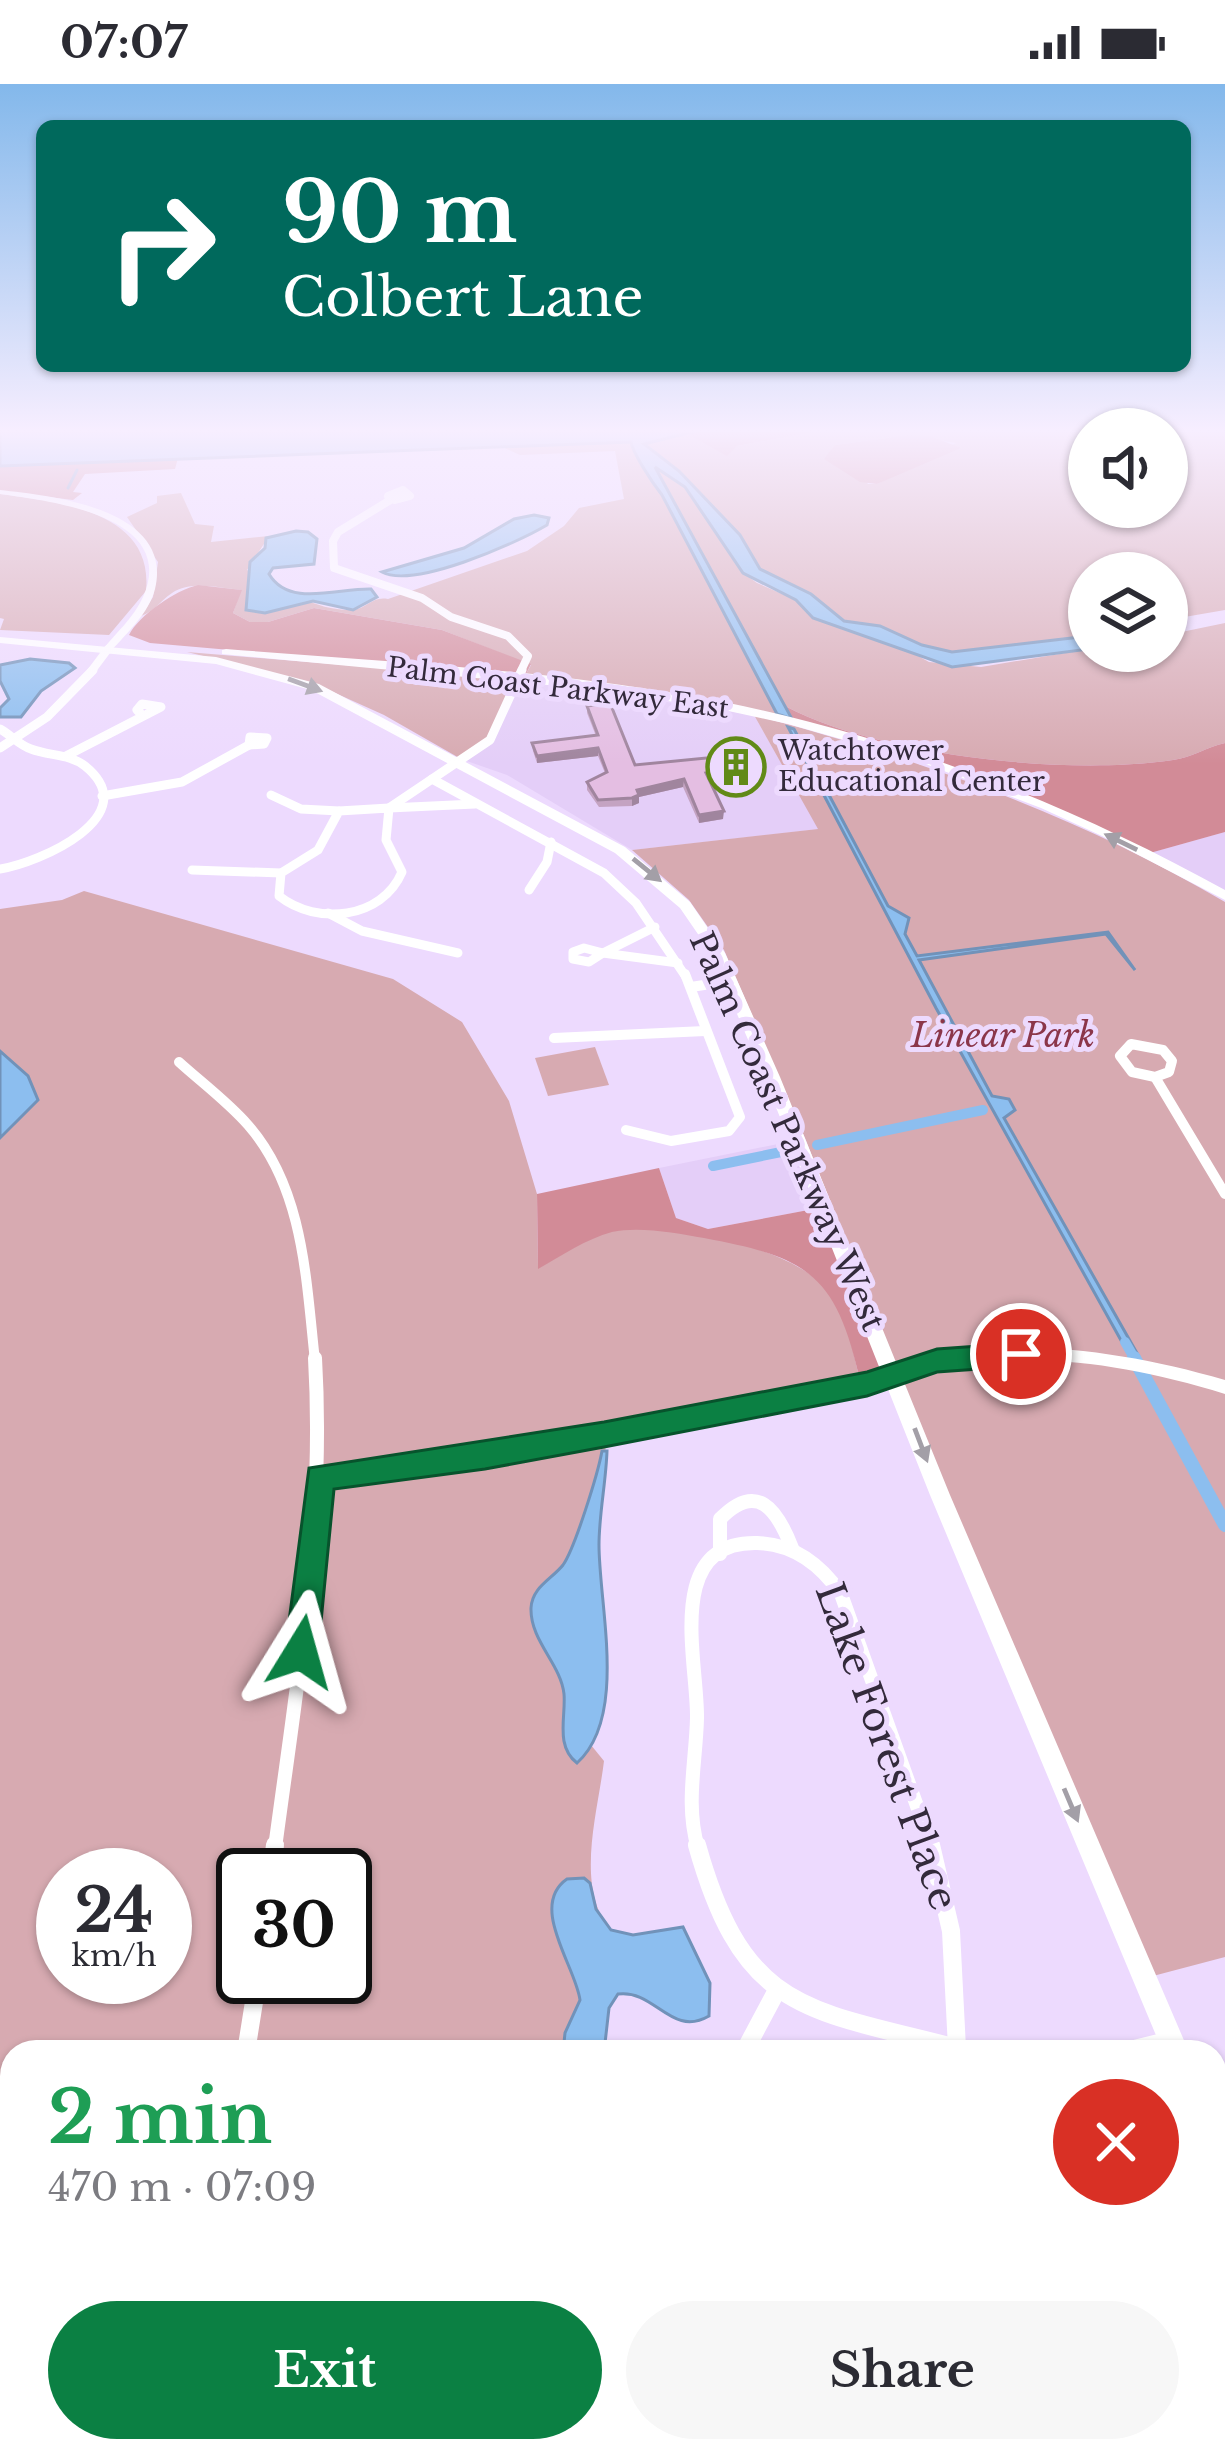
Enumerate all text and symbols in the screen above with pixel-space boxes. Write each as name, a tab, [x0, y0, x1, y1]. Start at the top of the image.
text: 07:07	[60, 14, 187, 70]
text: 90 m	[282, 161, 517, 265]
icon: right	[84, 168, 240, 324]
text: Colbert Lane	[282, 264, 643, 331]
map controls	[1068, 408, 1188, 672]
button: sound	[1068, 408, 1188, 528]
button: layers	[1068, 552, 1188, 672]
street label: Palm Coast Parkway East	[385, 650, 731, 725]
one-way arrow	[287, 676, 323, 695]
place label: Watchtower Educational Center	[777, 734, 1045, 798]
building icon: Watchtower Educational Center	[705, 736, 767, 798]
one-way arrow	[1104, 832, 1139, 852]
one-way arrow	[631, 857, 662, 882]
street label: Palm Coast Parkway West	[681, 925, 894, 1337]
park label: Linear Park	[910, 1015, 1095, 1056]
pin	[970, 1303, 1072, 1405]
icon: arrive	[988, 1321, 1054, 1387]
one-way arrow	[913, 1427, 932, 1463]
street label: Lake Forest Place	[805, 1576, 968, 1916]
position arrow	[238, 1589, 364, 1715]
one-way arrow	[1062, 1787, 1082, 1822]
speed limit sign: 30	[216, 1848, 372, 2004]
text: 24	[75, 1874, 153, 1948]
text: km/h	[71, 1937, 157, 1974]
text: 2 min	[48, 2073, 272, 2162]
button: close	[1053, 2079, 1179, 2205]
text: 470 m · 07:09	[48, 2163, 316, 2212]
button: Exit	[48, 2301, 602, 2439]
button: Share	[626, 2301, 1179, 2439]

